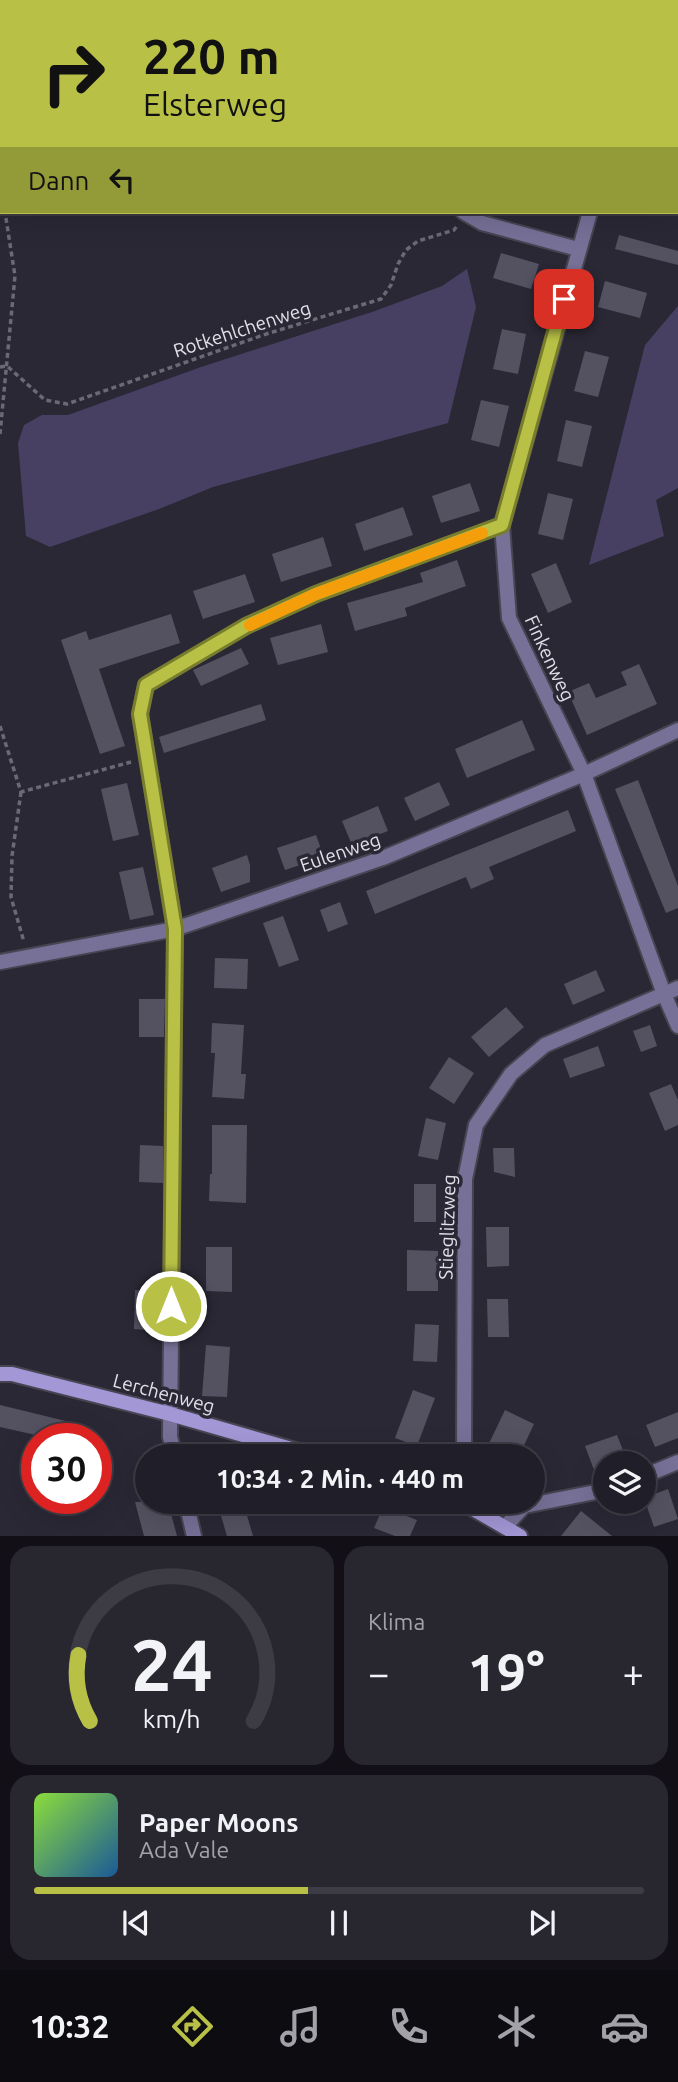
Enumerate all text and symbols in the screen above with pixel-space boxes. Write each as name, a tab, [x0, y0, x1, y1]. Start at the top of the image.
icon: right	[28, 28, 119, 119]
text: 220 m	[143, 28, 280, 83]
text: Elsterweg	[143, 86, 287, 122]
icon: left	[103, 161, 141, 199]
text: Dann	[28, 166, 89, 195]
pin	[534, 269, 594, 329]
icon: arrive	[545, 280, 583, 318]
street label: Rotkehlchenweg	[171, 296, 313, 362]
street label: Finkenweg	[521, 612, 579, 704]
street label: Eulenweg	[297, 828, 383, 876]
street label: Stieglitzweg	[434, 1174, 460, 1280]
position arrow	[134, 1269, 208, 1343]
street label: Lerchenweg	[111, 1369, 217, 1417]
speed limit sign: 30	[21, 1423, 112, 1514]
map controls	[593, 1451, 656, 1514]
button: layers	[593, 1451, 656, 1514]
text: 10:34 · 2 Min. · 440 m	[216, 1464, 464, 1493]
text: Klima	[368, 1609, 425, 1634]
text: 24	[131, 1624, 213, 1706]
text: 19°	[467, 1643, 545, 1701]
text: −	[368, 1652, 389, 1694]
text: +	[623, 1652, 644, 1694]
text: km/h	[143, 1705, 201, 1733]
text: Paper Moons	[139, 1808, 298, 1837]
text: Ada Vale	[139, 1837, 229, 1862]
icon: previous	[117, 1904, 155, 1942]
icon: pause	[320, 1904, 358, 1942]
icon: next	[523, 1904, 561, 1942]
icon: directions	[168, 2002, 217, 2051]
icon: music	[276, 2002, 325, 2051]
icon: phone	[384, 2002, 433, 2051]
icon: climate	[492, 2002, 541, 2051]
icon: car	[600, 2002, 649, 2051]
text: 10:32	[29, 2008, 109, 2044]

